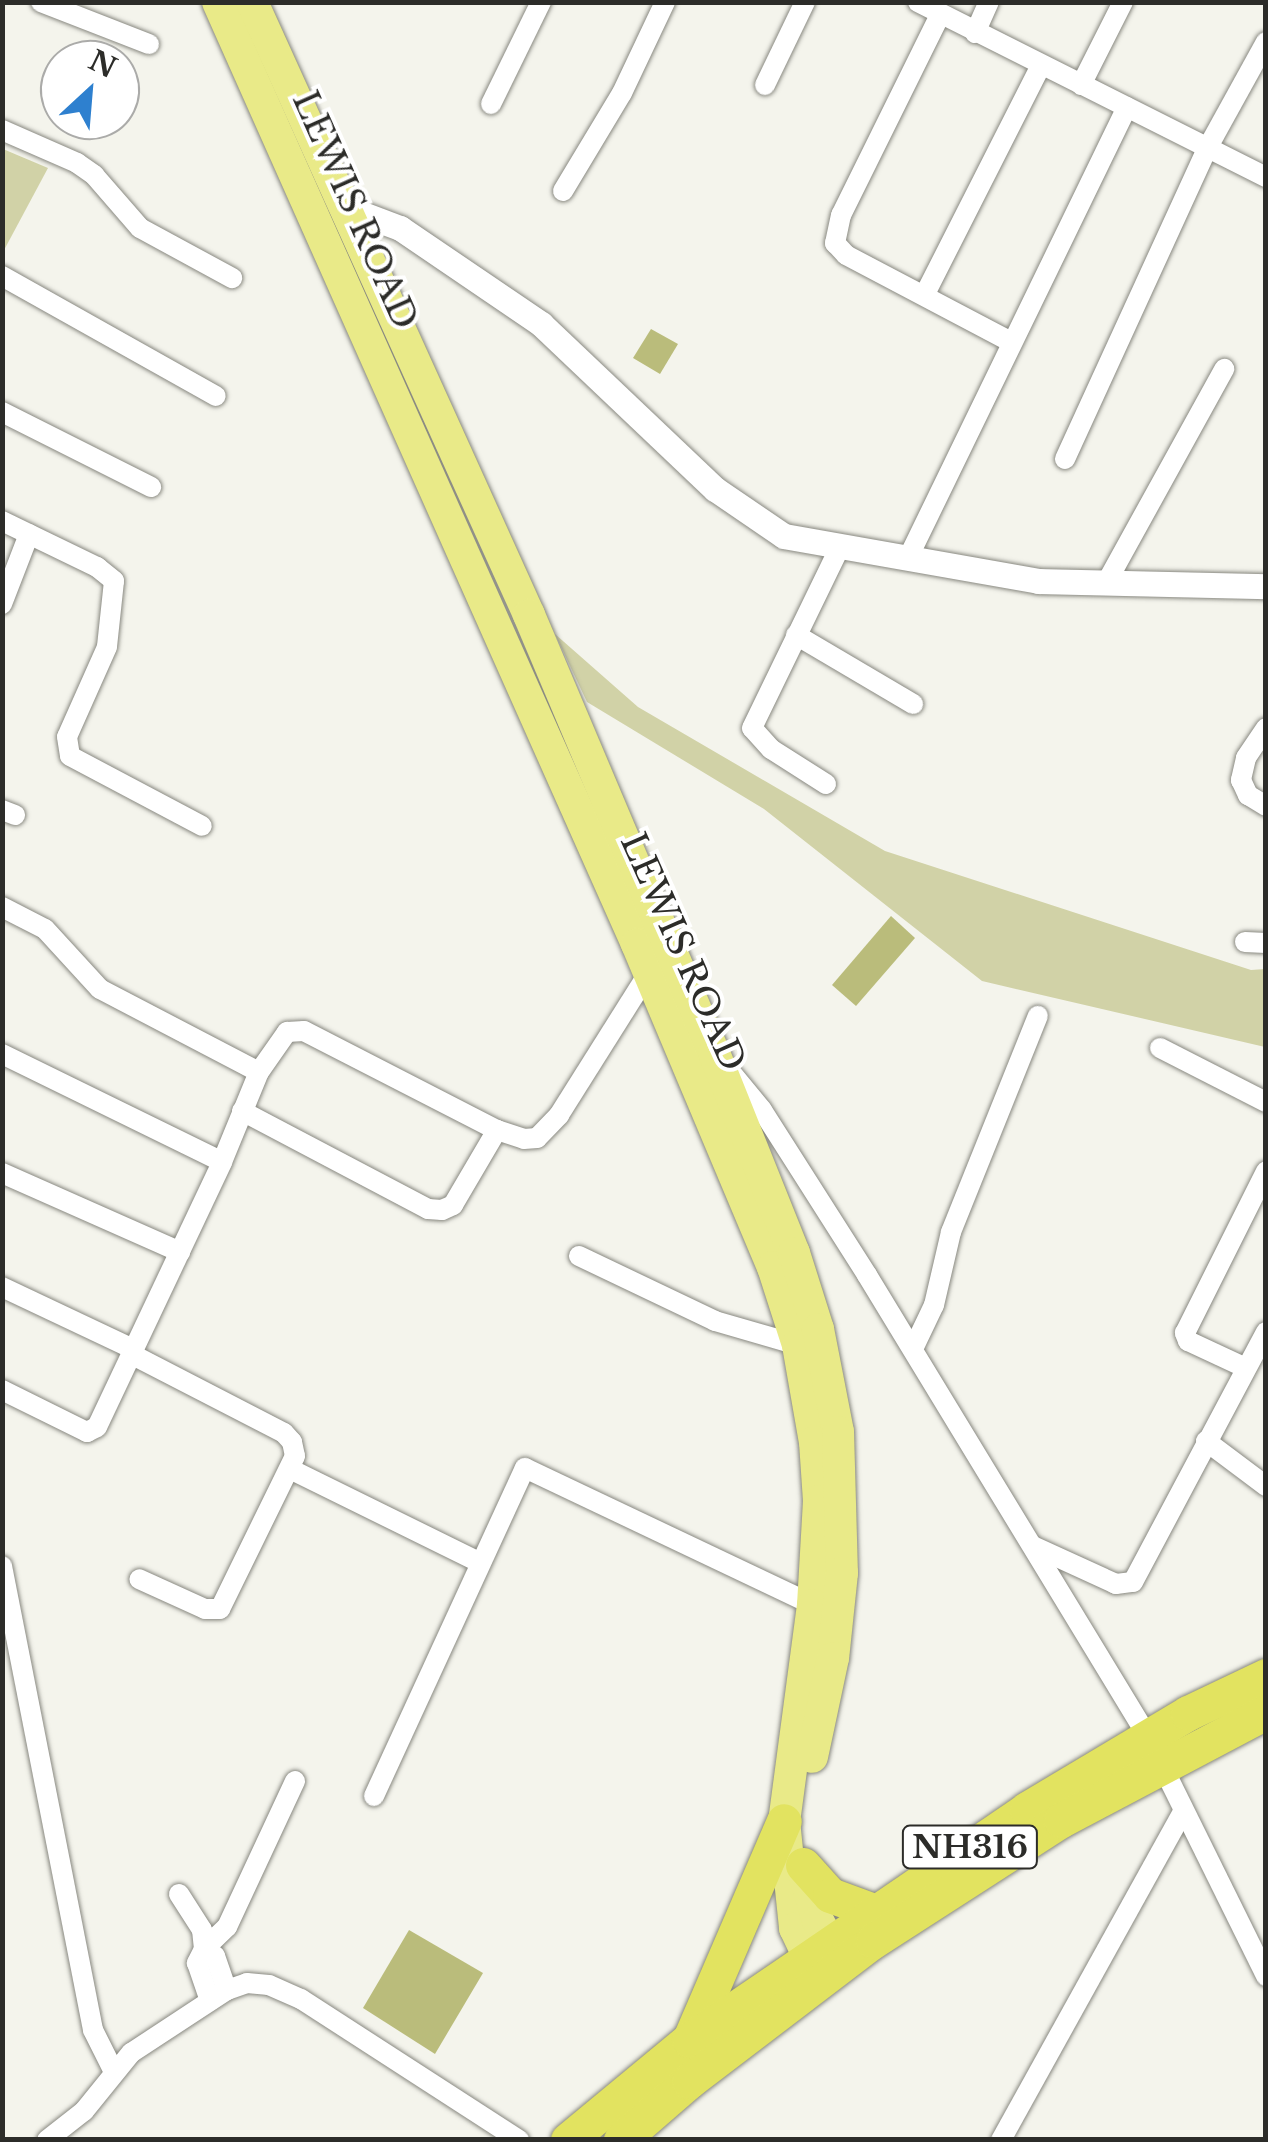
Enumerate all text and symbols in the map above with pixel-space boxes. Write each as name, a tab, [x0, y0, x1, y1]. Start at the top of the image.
north arrow	[40, 40, 140, 140]
text: N	[83, 43, 122, 86]
street label: LEWIS ROAD	[284, 84, 426, 336]
street label: LEWIS ROAD	[612, 826, 754, 1078]
road number: NH316	[900, 1820, 1040, 1874]

